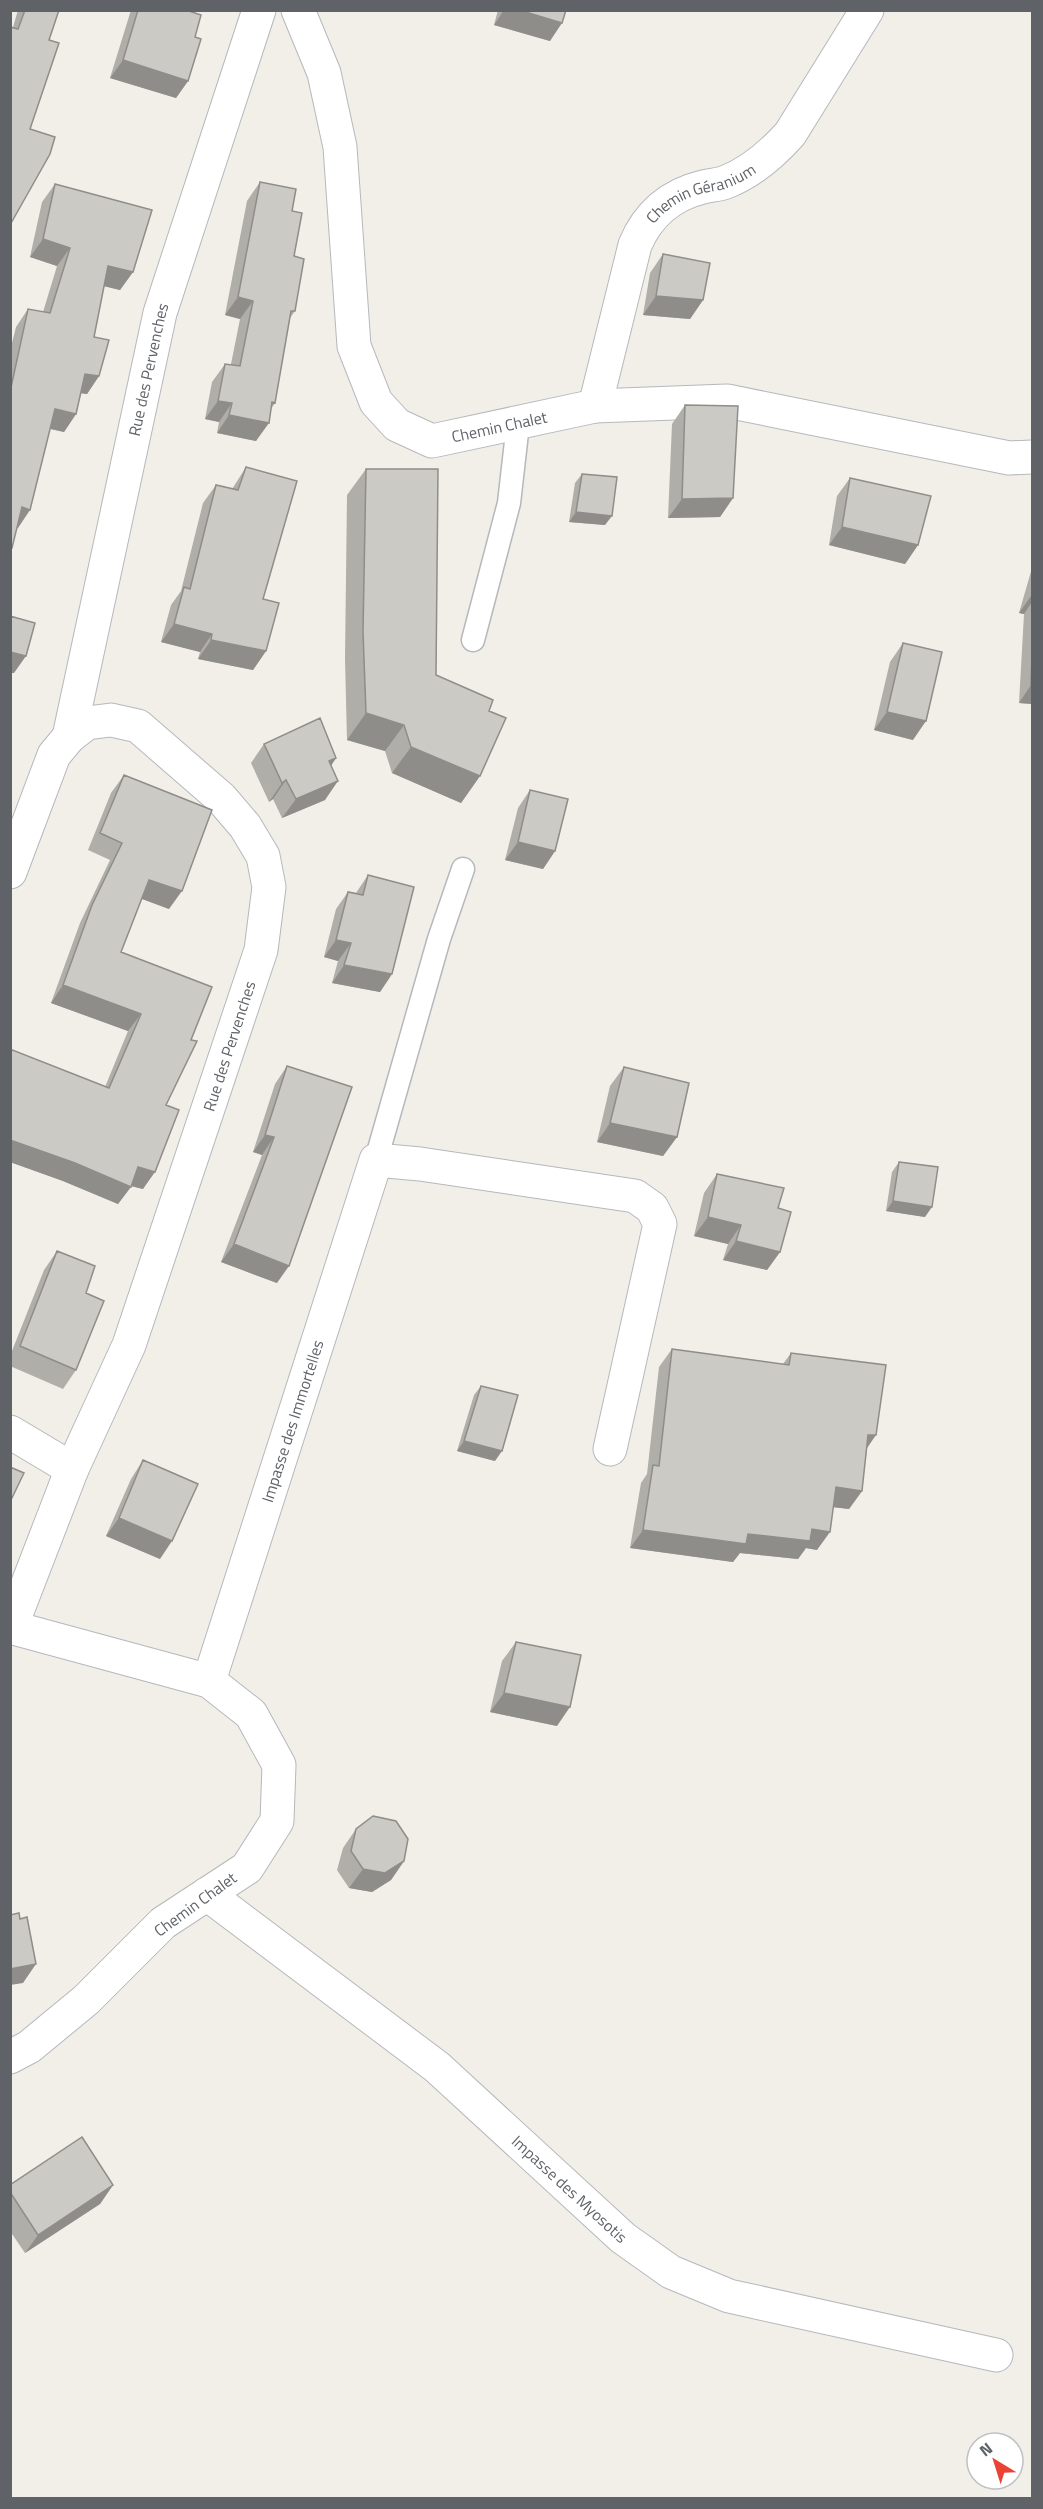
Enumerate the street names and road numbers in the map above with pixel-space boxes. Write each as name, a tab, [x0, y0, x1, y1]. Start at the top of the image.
street label: Chemin Géranium	[640, 157, 760, 228]
street label: Rue des Pervenches	[122, 299, 175, 438]
street label: Chemin Chalet	[449, 405, 550, 448]
street label: Rue des Pervenches	[197, 978, 261, 1114]
street label: Impasse des Immortelles	[255, 1337, 330, 1505]
street label: Chemin Chalet	[149, 1866, 242, 1942]
street label: Impasse des Myosotis	[506, 2129, 633, 2248]

